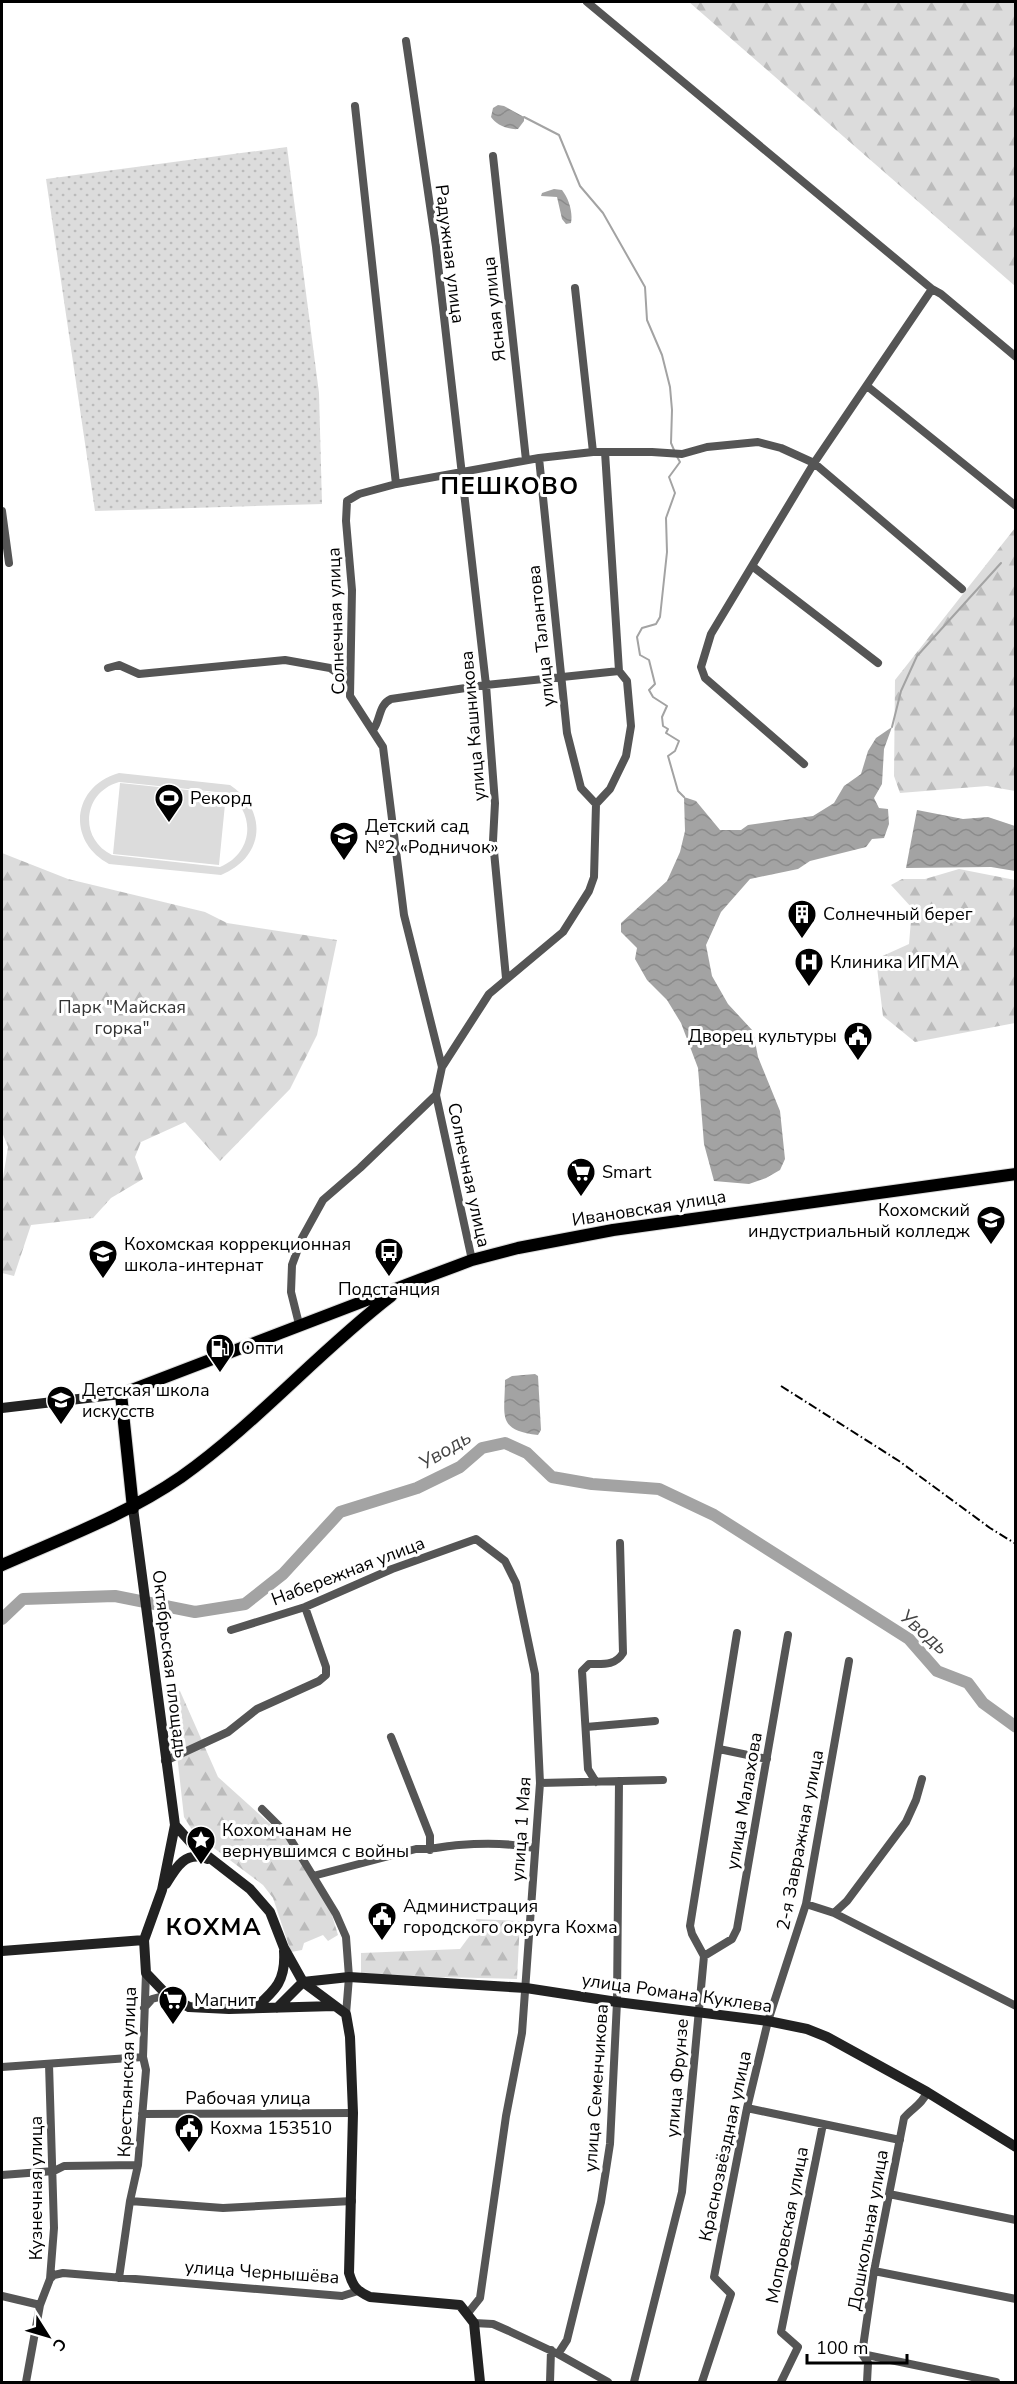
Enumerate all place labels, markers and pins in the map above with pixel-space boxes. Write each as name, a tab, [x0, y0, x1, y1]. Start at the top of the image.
sports icon: Рекорд	[153, 782, 185, 824]
place label: Рекорд	[190, 786, 252, 810]
place label: Детский сад №2 «Родничок»	[365, 814, 498, 859]
school or university icon: Детский сад №2 «Родничок»	[328, 820, 360, 862]
building icon: Солнечный берег	[786, 898, 818, 940]
place label: Солнечный берег	[823, 902, 973, 926]
hospital icon: Клиника ИГМА	[793, 946, 825, 988]
place label: Клиника ИГМА	[830, 950, 959, 974]
public building icon: Дворец культуры	[842, 1020, 874, 1062]
place label: Дворец культуры	[688, 1024, 837, 1048]
supermarket icon: Smart	[565, 1156, 597, 1198]
place label: Smart	[602, 1160, 652, 1184]
place label: Кохомский индустриальный колледж	[748, 1198, 971, 1243]
school or university icon: Кохомский индустриальный колледж	[975, 1204, 1007, 1246]
place label: Кохомская коррекционная школа-интернат	[124, 1232, 351, 1277]
bus stop icon: Подстанция	[373, 1236, 405, 1278]
school or university icon: Кохомская коррекционная школа-интернат	[87, 1238, 119, 1280]
place label: Подстанция	[338, 1277, 440, 1301]
fuel station icon: Опти	[204, 1332, 236, 1374]
place label: Опти	[241, 1336, 284, 1360]
place label: Детская школа искусств	[82, 1378, 210, 1423]
school or university icon: Детская школа искусств	[45, 1384, 77, 1426]
place label: Кохомчанам не вернувшимся с войны	[222, 1818, 409, 1863]
place icon: Кохомчанам не вернувшимся с войны	[185, 1824, 217, 1866]
place label: Администрация городского округа Кохма	[403, 1894, 618, 1939]
public building icon: Администрация городского округа Кохма	[366, 1900, 398, 1942]
supermarket icon: Магнит	[157, 1984, 189, 2026]
place label: Магнит	[194, 1988, 256, 2012]
public building icon: Кохма 153510	[173, 2112, 205, 2154]
place label: Кохма 153510	[210, 2116, 332, 2140]

